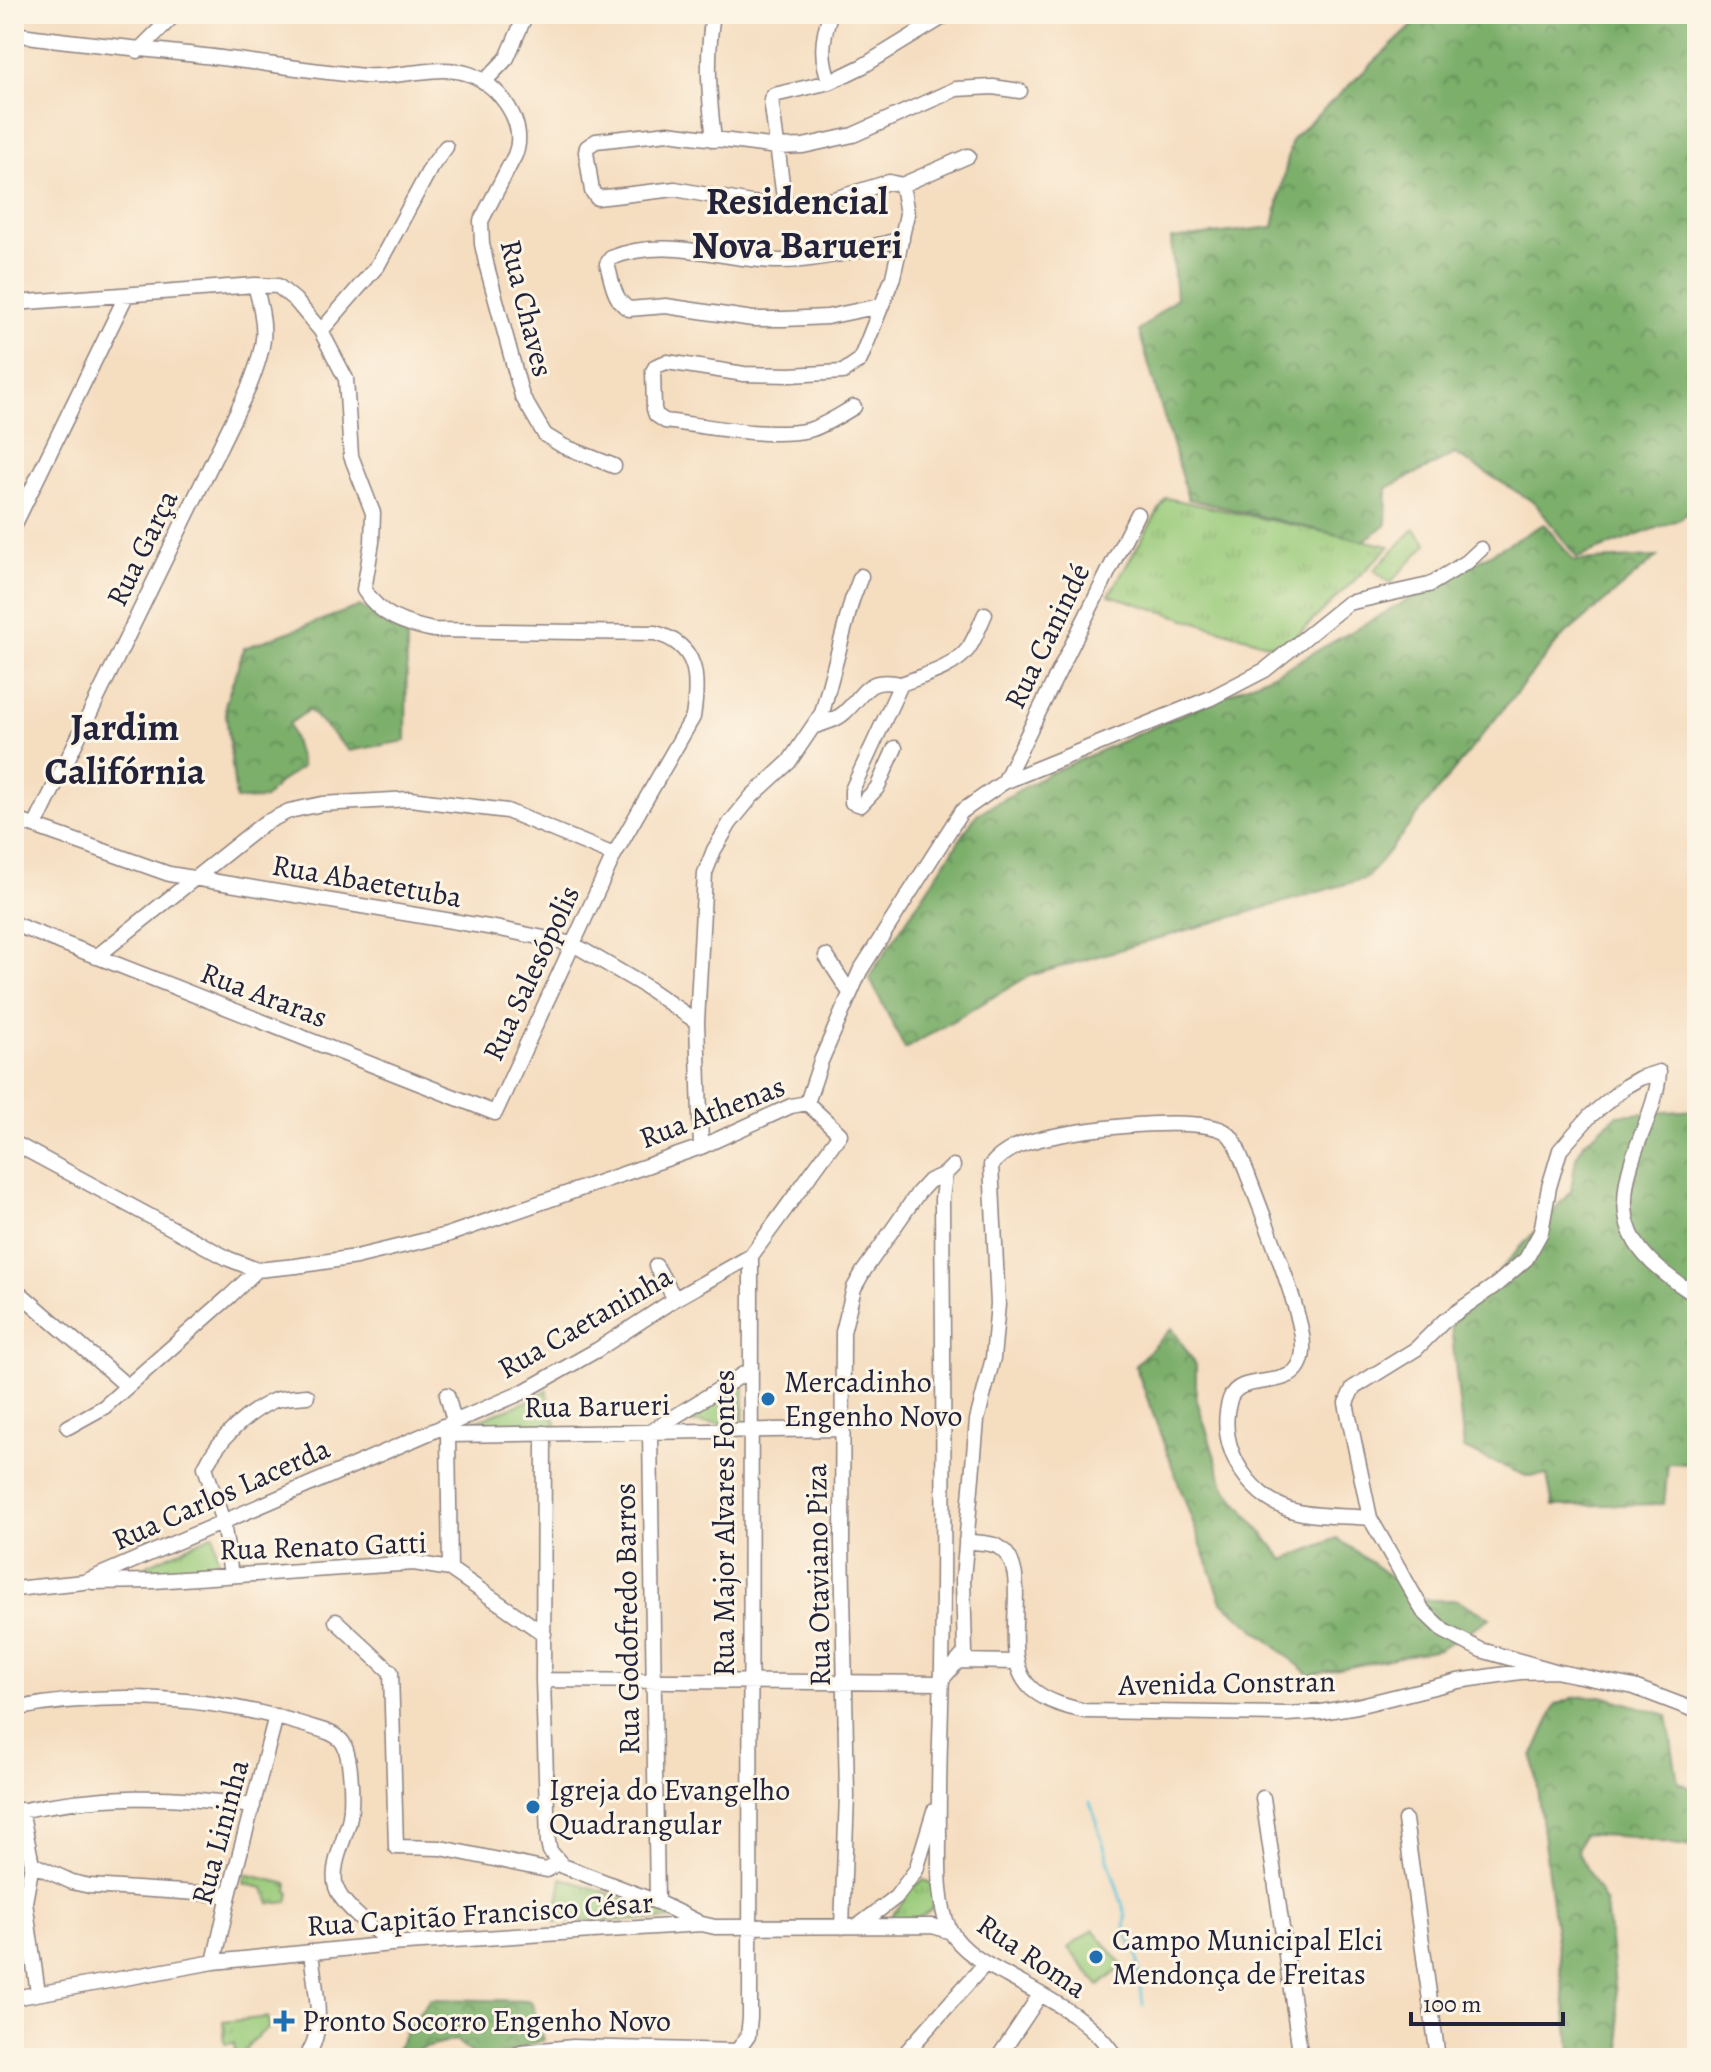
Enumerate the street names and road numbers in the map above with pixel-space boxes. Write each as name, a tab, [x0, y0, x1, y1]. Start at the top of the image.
street label: Rua Chaves	[491, 235, 563, 381]
street label: Rua Garça	[97, 483, 187, 613]
street label: Rua Canindé	[995, 557, 1099, 715]
street label: Rua Abaetetuba	[269, 845, 465, 917]
street label: Rua Salesópolis	[473, 879, 589, 1067]
street label: Rua Araras	[195, 953, 333, 1037]
street label: Rua Athenas	[633, 1066, 791, 1158]
street label: Rua Caetaninha	[491, 1256, 679, 1388]
street label: Rua Major Alvares Fontes	[704, 1369, 744, 1677]
street label: Rua Barueri	[523, 1385, 671, 1427]
street label: Rua Carlos Lacerda	[106, 1428, 336, 1560]
street label: Rua Otaviano Piza	[796, 1463, 840, 1687]
street label: Rua Godofredo Barros	[605, 1483, 649, 1755]
street label: Rua Renato Gatti	[219, 1522, 427, 1570]
street label: Avenida Constran	[1117, 1661, 1336, 1705]
street label: Rua Lininha	[181, 1755, 259, 1909]
street label: Rua Capitão Francisco César	[305, 1882, 655, 1946]
street label: Rua Roma	[969, 1905, 1095, 2008]

